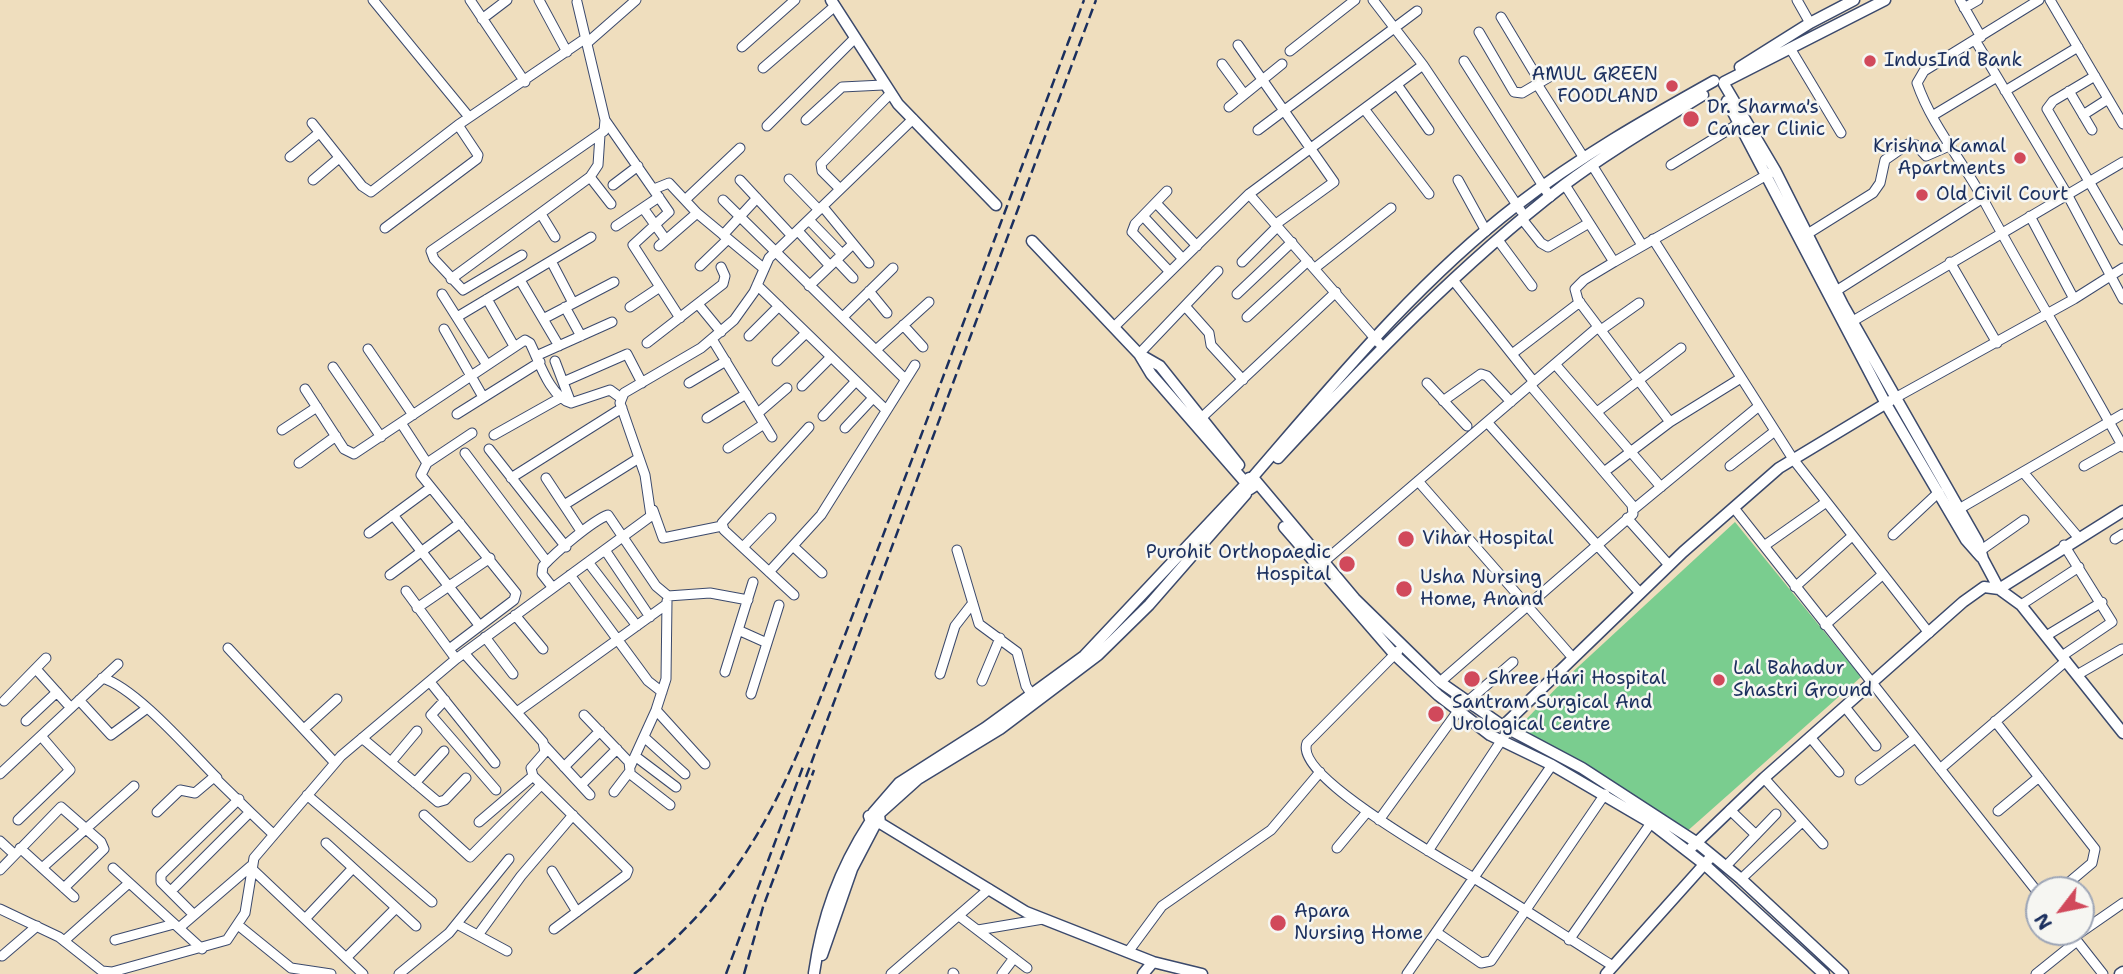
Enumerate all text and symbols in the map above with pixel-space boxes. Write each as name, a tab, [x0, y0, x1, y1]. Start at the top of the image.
place label: IndusInd Bank	[1884, 50, 2022, 72]
marker: IndusInd Bank	[1862, 53, 1878, 69]
place label: AMUL GREEN FOODLAND	[1532, 64, 1658, 108]
marker: AMUL GREEN FOODLAND	[1664, 78, 1680, 94]
place label: Dr. Sharma's Cancer Clinic	[1707, 97, 1825, 141]
marker: Dr. Sharma's Cancer Clinic	[1681, 109, 1701, 129]
place label: Krishna Kamal Apartments	[1873, 136, 2006, 180]
marker: Krishna Kamal Apartments	[2012, 150, 2028, 166]
place label: Old Civil Court	[1936, 184, 2069, 206]
marker: Old Civil Court	[1914, 187, 1930, 203]
place label: Vihar Hospital	[1422, 528, 1554, 550]
marker: Vihar Hospital	[1396, 529, 1416, 549]
place label: Purohit Orthopaedic Hospital	[1146, 542, 1331, 586]
marker: Purohit Orthopaedic Hospital	[1337, 554, 1357, 574]
place label: Usha Nursing Home, Anand	[1420, 567, 1544, 611]
marker: Usha Nursing Home, Anand	[1394, 579, 1414, 599]
place label: Lal Bahadur Shastri Ground	[1733, 658, 1873, 702]
place label: Shree Hari Hospital	[1488, 668, 1666, 690]
marker: Shree Hari Hospital	[1462, 669, 1482, 689]
marker: Lal Bahadur Shastri Ground	[1711, 672, 1727, 688]
place label: Santram Surgical And Urological Centre	[1452, 692, 1652, 736]
marker: Santram Surgical And Urological Centre	[1426, 704, 1446, 724]
north arrow	[2025, 876, 2095, 946]
place label: Apara Nursing Home	[1294, 901, 1423, 945]
text: N	[2029, 908, 2058, 934]
marker: Apara Nursing Home	[1268, 913, 1288, 933]

